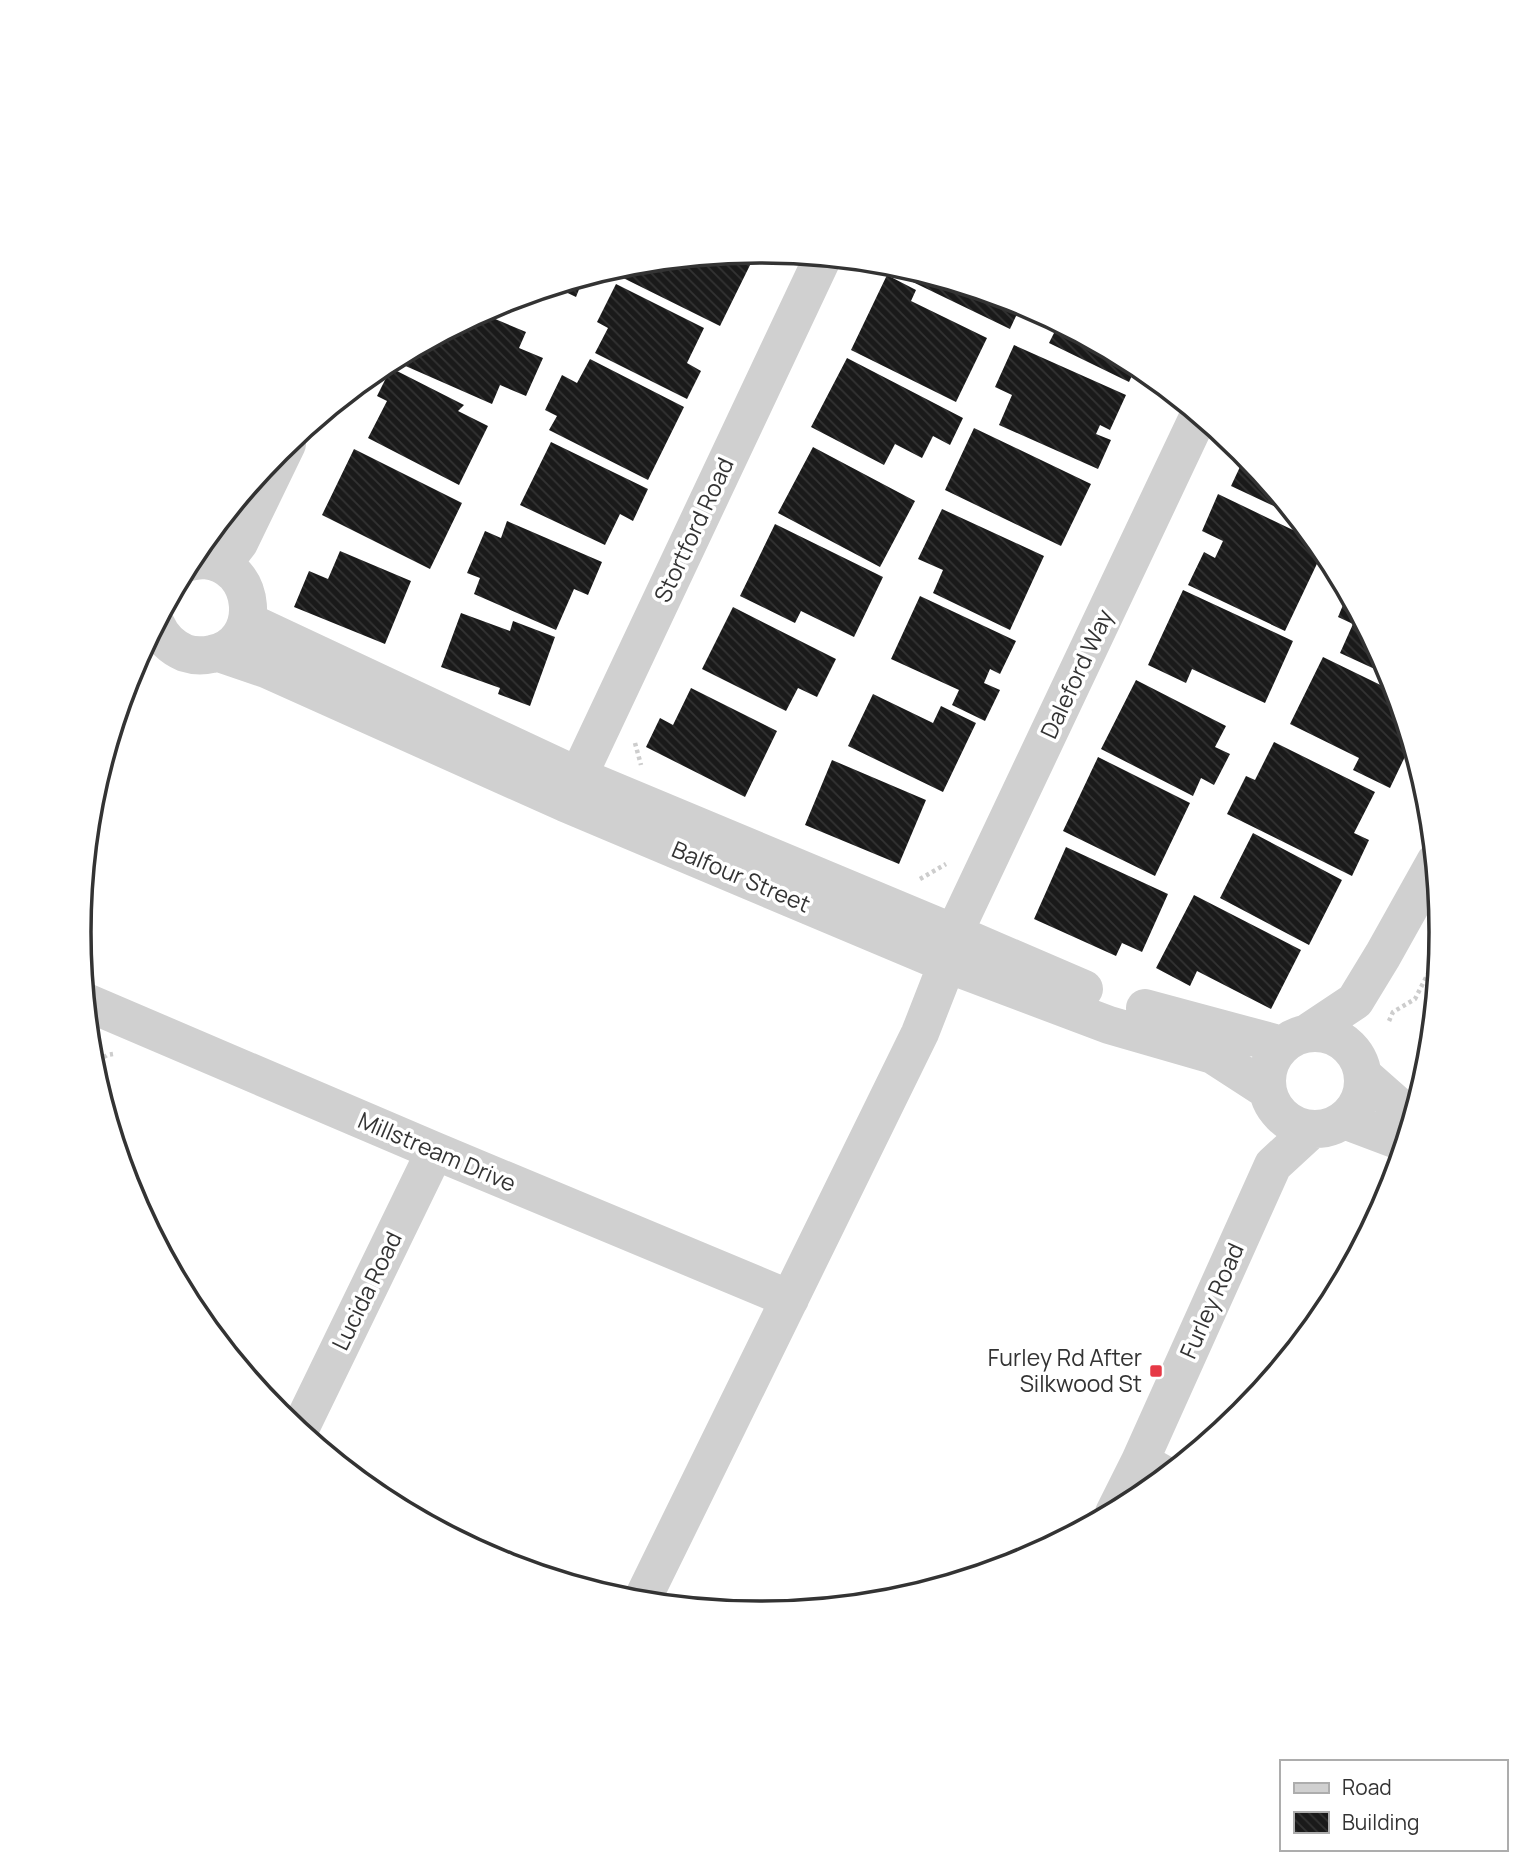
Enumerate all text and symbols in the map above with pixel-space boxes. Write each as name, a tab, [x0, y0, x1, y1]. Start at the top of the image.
street label: Stortford Road	[646, 452, 741, 607]
street label: Daleford Way	[1032, 604, 1120, 743]
street label: Balfour Street	[667, 833, 816, 920]
street label: Millstream Drive	[354, 1103, 521, 1199]
street label: Lucida Road	[324, 1226, 409, 1355]
street label: Furley Road	[1171, 1238, 1251, 1363]
place label: Furley Rd After Silkwood St	[988, 1341, 1142, 1399]
marker: Furley Rd After Silkwood St	[1148, 1363, 1164, 1379]
legend	[1280, 1760, 1507, 1851]
text: Road	[1342, 1773, 1392, 1801]
text: Building	[1342, 1808, 1419, 1836]

